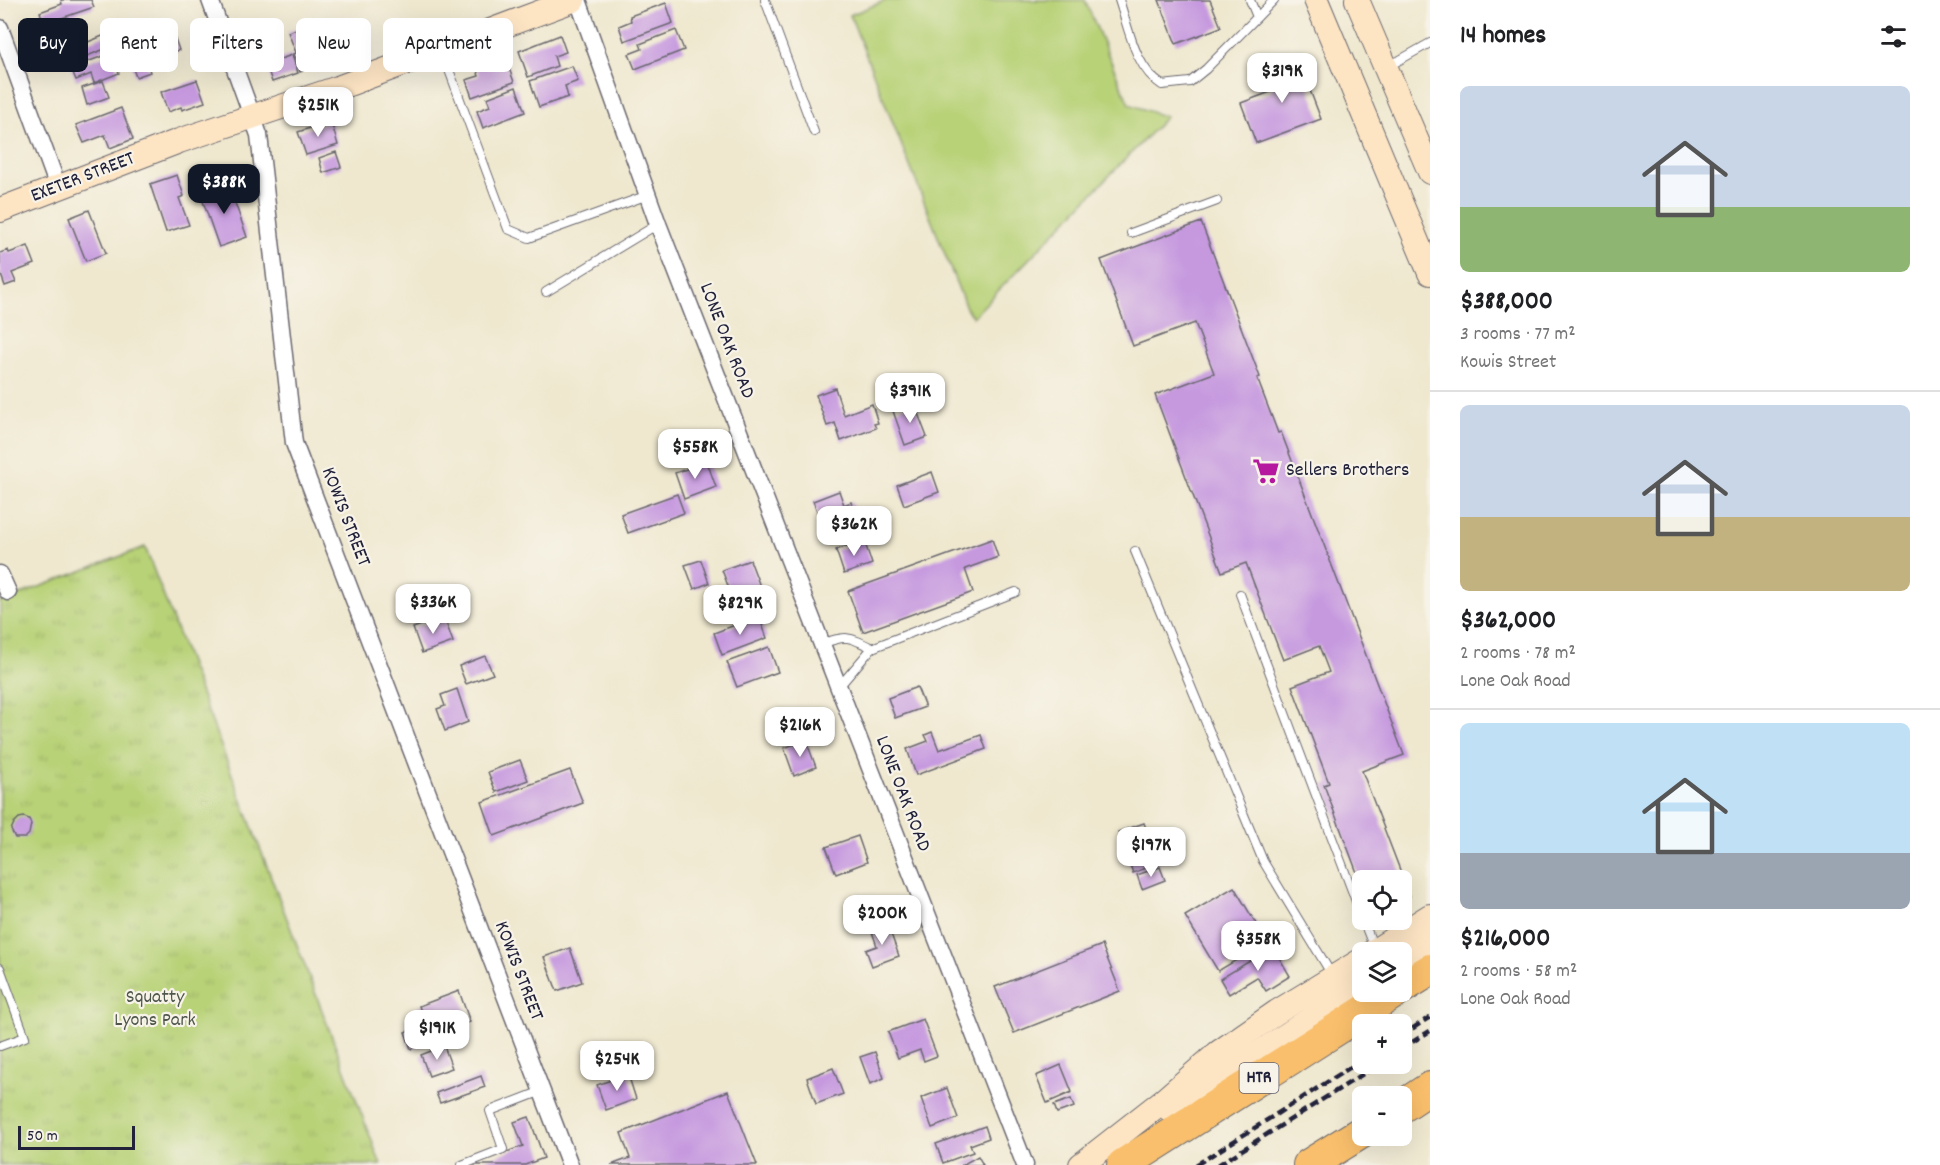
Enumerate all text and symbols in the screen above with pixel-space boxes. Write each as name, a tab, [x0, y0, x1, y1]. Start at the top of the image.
chip: Buy	[18, 18, 88, 72]
chip: Rent	[100, 18, 178, 72]
chip: Filters	[190, 18, 284, 72]
chip: New	[296, 18, 371, 72]
chip: Apartment	[383, 18, 513, 72]
text: 14 homes	[1460, 18, 1546, 55]
icon: filters	[1877, 20, 1910, 53]
pin: $319K	[1240, 53, 1324, 104]
text: $319K	[1261, 58, 1303, 86]
pin: $251K	[276, 87, 360, 138]
text: $251K	[297, 92, 339, 120]
icon: home	[1631, 125, 1739, 233]
street label: EXETER STREET	[27, 145, 139, 211]
pin: $388K	[182, 164, 266, 215]
text: $388K	[202, 169, 246, 197]
street label: LONE OAK ROAD	[691, 279, 761, 403]
text: $388,000	[1460, 284, 1553, 321]
text: 3 rooms · 77 m²	[1460, 321, 1576, 349]
text: Kowis Street	[1460, 349, 1556, 377]
pin: $391K	[868, 373, 952, 424]
text: $391K	[889, 378, 931, 406]
pin: $558K	[653, 429, 737, 480]
text: $558K	[672, 434, 718, 462]
icon: home	[1631, 444, 1739, 552]
supermarket icon: Sellers Brothers	[1251, 456, 1281, 486]
place label: Sellers Brothers	[1286, 457, 1409, 485]
street label: KOWIS STREET	[313, 463, 377, 571]
pin: $362K	[812, 506, 896, 557]
text: $362K	[831, 511, 877, 539]
pin: $336K	[391, 584, 475, 635]
pin: $829K	[698, 585, 782, 636]
text: $336K	[410, 589, 456, 617]
text: $829K	[717, 590, 763, 618]
text: $362,000	[1460, 603, 1556, 640]
text: 2 rooms · 78 m²	[1460, 640, 1576, 668]
text: Lone Oak Road	[1460, 668, 1571, 696]
pin: $216K	[758, 707, 842, 758]
text: $216K	[779, 712, 821, 740]
street label: LONE OAK ROAD	[867, 732, 937, 856]
icon: home	[1631, 762, 1739, 870]
pin: $197K	[1109, 827, 1193, 878]
text: $197K	[1131, 832, 1171, 860]
map controls	[1352, 870, 1412, 1146]
button: locate	[1352, 870, 1412, 930]
pin: $200K	[840, 895, 924, 946]
text: $200K	[857, 900, 907, 928]
street label: KOWIS STREET	[486, 917, 550, 1025]
pin: $358K	[1216, 921, 1300, 972]
text: $216,000	[1460, 921, 1550, 958]
text: $358K	[1235, 926, 1281, 954]
button: layers	[1352, 942, 1412, 1002]
text: 2 rooms · 58 m²	[1460, 958, 1577, 986]
park label: Squatty Lyons Park	[114, 984, 196, 1035]
text: Lone Oak Road	[1460, 986, 1571, 1014]
pin: $191K	[395, 1010, 479, 1061]
button: +	[1352, 1014, 1412, 1074]
text: $191K	[418, 1015, 456, 1043]
pin: $254K	[575, 1041, 659, 1092]
text: $254K	[594, 1046, 640, 1074]
road number: HTR	[1240, 1063, 1278, 1093]
button: −	[1352, 1086, 1412, 1146]
scale bar	[18, 1123, 135, 1150]
text: 50 m	[27, 1125, 58, 1148]

